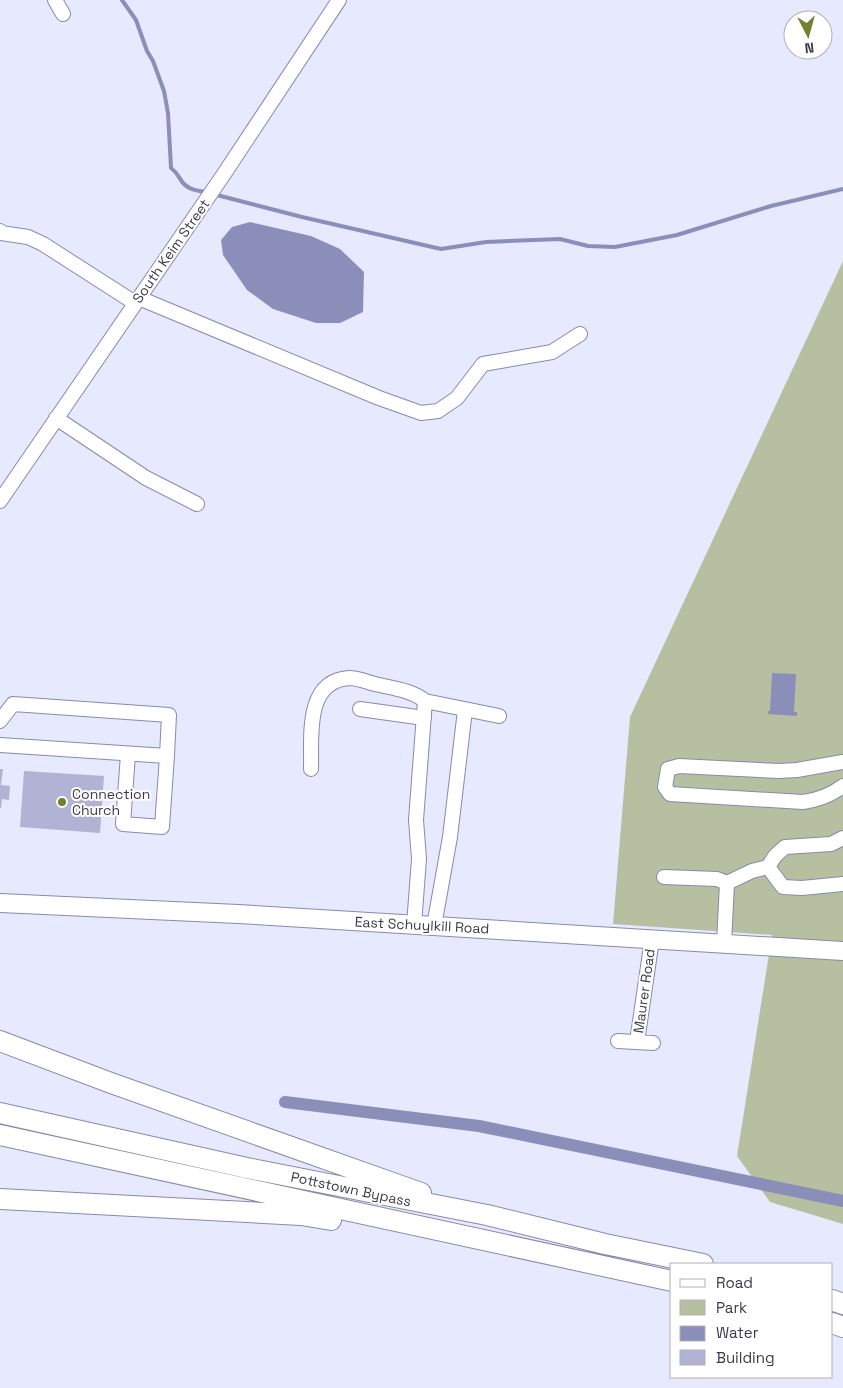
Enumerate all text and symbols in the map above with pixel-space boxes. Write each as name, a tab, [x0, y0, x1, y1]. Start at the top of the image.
north arrow	[783, 10, 833, 60]
text: N	[804, 38, 815, 57]
street label: South Keim Street	[128, 196, 214, 306]
place label: Connection Church	[72, 785, 150, 819]
marker: Connection Church	[56, 796, 68, 808]
street label: East Schuylkill Road	[354, 912, 490, 938]
street label: Maurer Road	[629, 948, 659, 1034]
street label: Pottstown Bypass	[289, 1167, 413, 1211]
legend	[670, 1263, 833, 1378]
text: Road	[716, 1273, 753, 1292]
text: Park	[716, 1298, 747, 1317]
text: Water	[716, 1323, 759, 1342]
text: Building	[716, 1348, 775, 1367]

